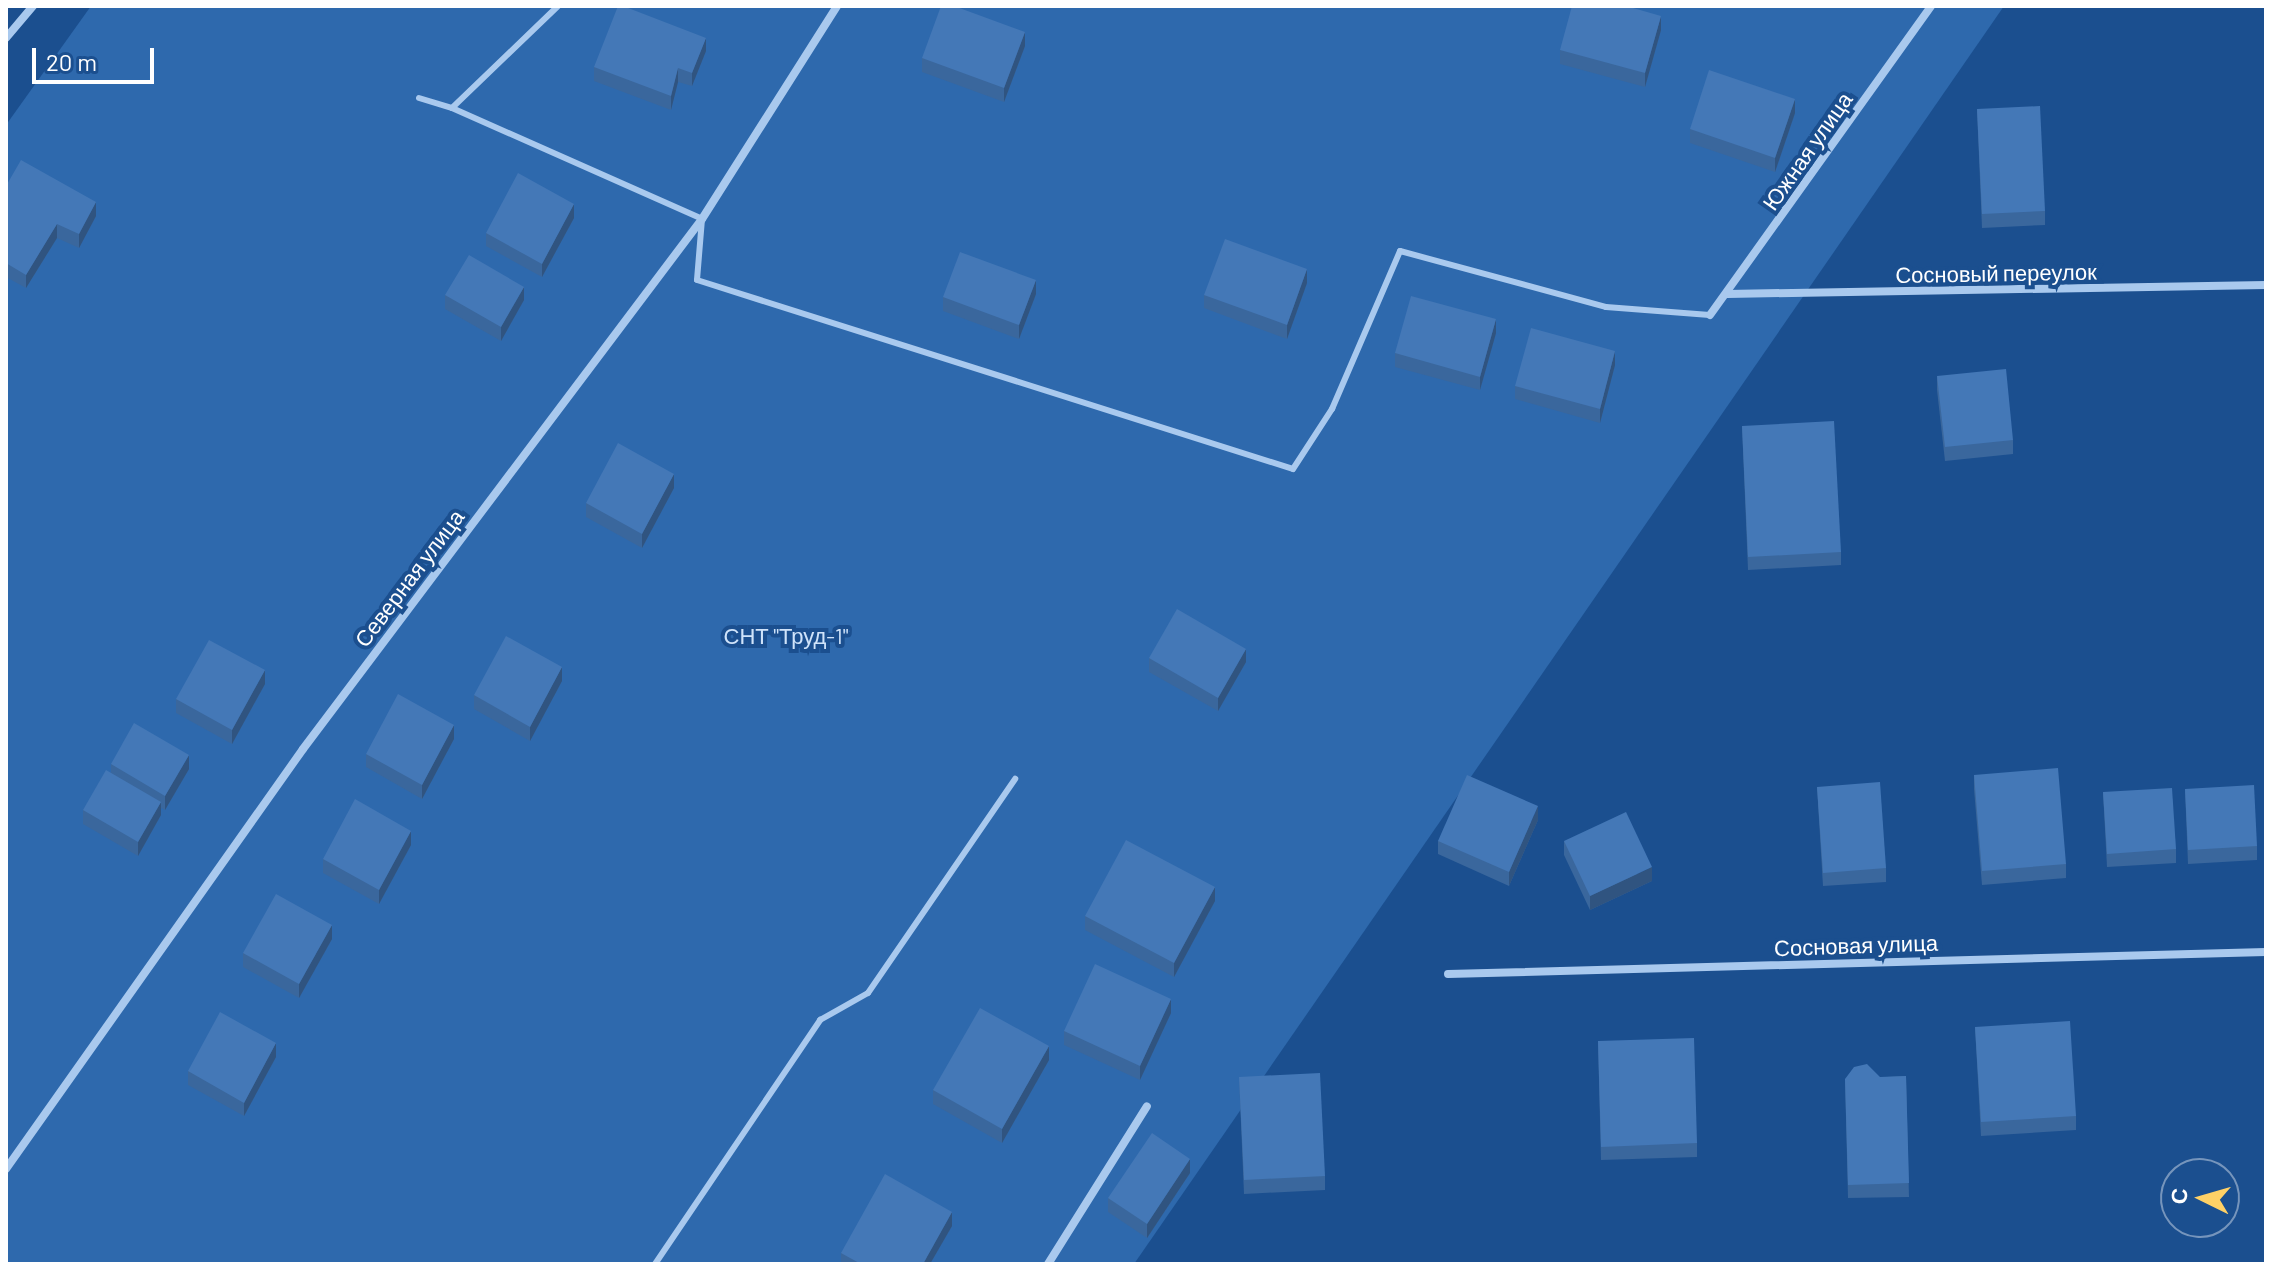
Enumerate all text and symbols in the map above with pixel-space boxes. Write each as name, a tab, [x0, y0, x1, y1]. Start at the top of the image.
scale bar	[36, 32, 158, 82]
text: 20 m	[46, 47, 97, 76]
street label: Южная улица	[1757, 87, 1857, 215]
street label: Сосновый переулок	[1895, 258, 2097, 288]
street label: Северная улица	[349, 504, 469, 652]
park label: СНТ "Труд-1"	[724, 623, 848, 649]
street label: Сосновая улица	[1774, 929, 1938, 961]
north arrow	[2160, 1158, 2240, 1238]
text: С	[2164, 1187, 2192, 1205]

